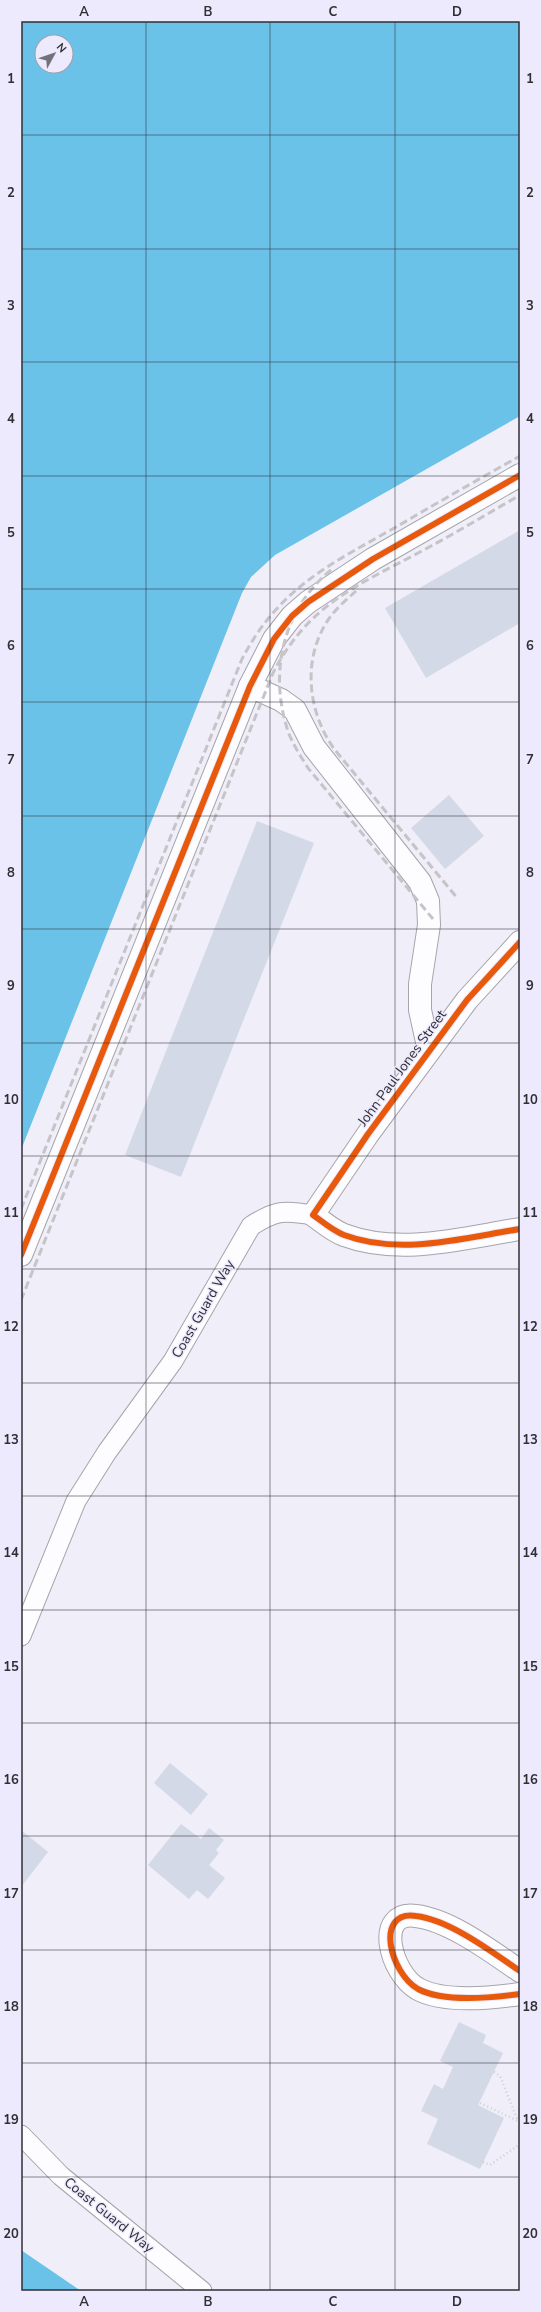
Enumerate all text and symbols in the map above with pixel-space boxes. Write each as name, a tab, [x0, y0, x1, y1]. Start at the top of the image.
text: A	[79, 3, 89, 21]
text: B	[204, 3, 213, 21]
text: C	[329, 3, 338, 21]
text: D	[452, 3, 462, 21]
north arrow	[34, 34, 74, 74]
text: N	[53, 40, 70, 56]
text: 1	[7, 70, 15, 88]
text: 1	[526, 70, 534, 88]
text: 2	[7, 184, 15, 202]
text: 2	[526, 184, 534, 202]
text: 3	[7, 297, 15, 315]
text: 3	[526, 297, 534, 315]
text: 4	[7, 410, 15, 428]
text: 4	[526, 410, 534, 428]
text: 5	[7, 524, 15, 542]
text: 5	[526, 524, 534, 542]
text: 6	[7, 637, 15, 655]
text: 6	[526, 637, 534, 655]
text: 7	[7, 751, 15, 769]
text: 7	[526, 751, 534, 769]
text: 8	[7, 864, 15, 882]
text: 8	[526, 864, 534, 882]
text: 9	[7, 977, 15, 995]
text: 9	[526, 977, 534, 995]
street label: John Paul Jones Street	[353, 1006, 451, 1131]
text: 10	[3, 1091, 19, 1109]
text: 10	[522, 1091, 538, 1109]
text: 11	[3, 1204, 19, 1222]
text: 11	[522, 1204, 538, 1222]
street label: Coast Guard Way	[167, 1256, 239, 1362]
text: 12	[3, 1318, 19, 1336]
text: 12	[522, 1318, 538, 1336]
text: 13	[3, 1431, 19, 1449]
text: 13	[522, 1431, 538, 1449]
text: 14	[3, 1544, 19, 1562]
text: 14	[522, 1544, 538, 1562]
text: 15	[3, 1658, 19, 1676]
text: 15	[522, 1658, 538, 1676]
text: 16	[3, 1771, 19, 1789]
text: 16	[522, 1771, 538, 1789]
text: 17	[3, 1885, 19, 1903]
text: 17	[522, 1885, 538, 1903]
text: 18	[3, 1998, 19, 2016]
text: 18	[522, 1998, 538, 2016]
text: 19	[3, 2111, 19, 2129]
text: 19	[522, 2111, 538, 2129]
street label: Coast Guard Way	[60, 2173, 159, 2258]
text: 20	[3, 2225, 19, 2243]
text: 20	[522, 2225, 538, 2243]
text: A	[79, 2293, 89, 2311]
text: B	[204, 2293, 213, 2311]
text: C	[329, 2293, 338, 2311]
text: D	[452, 2293, 462, 2311]

